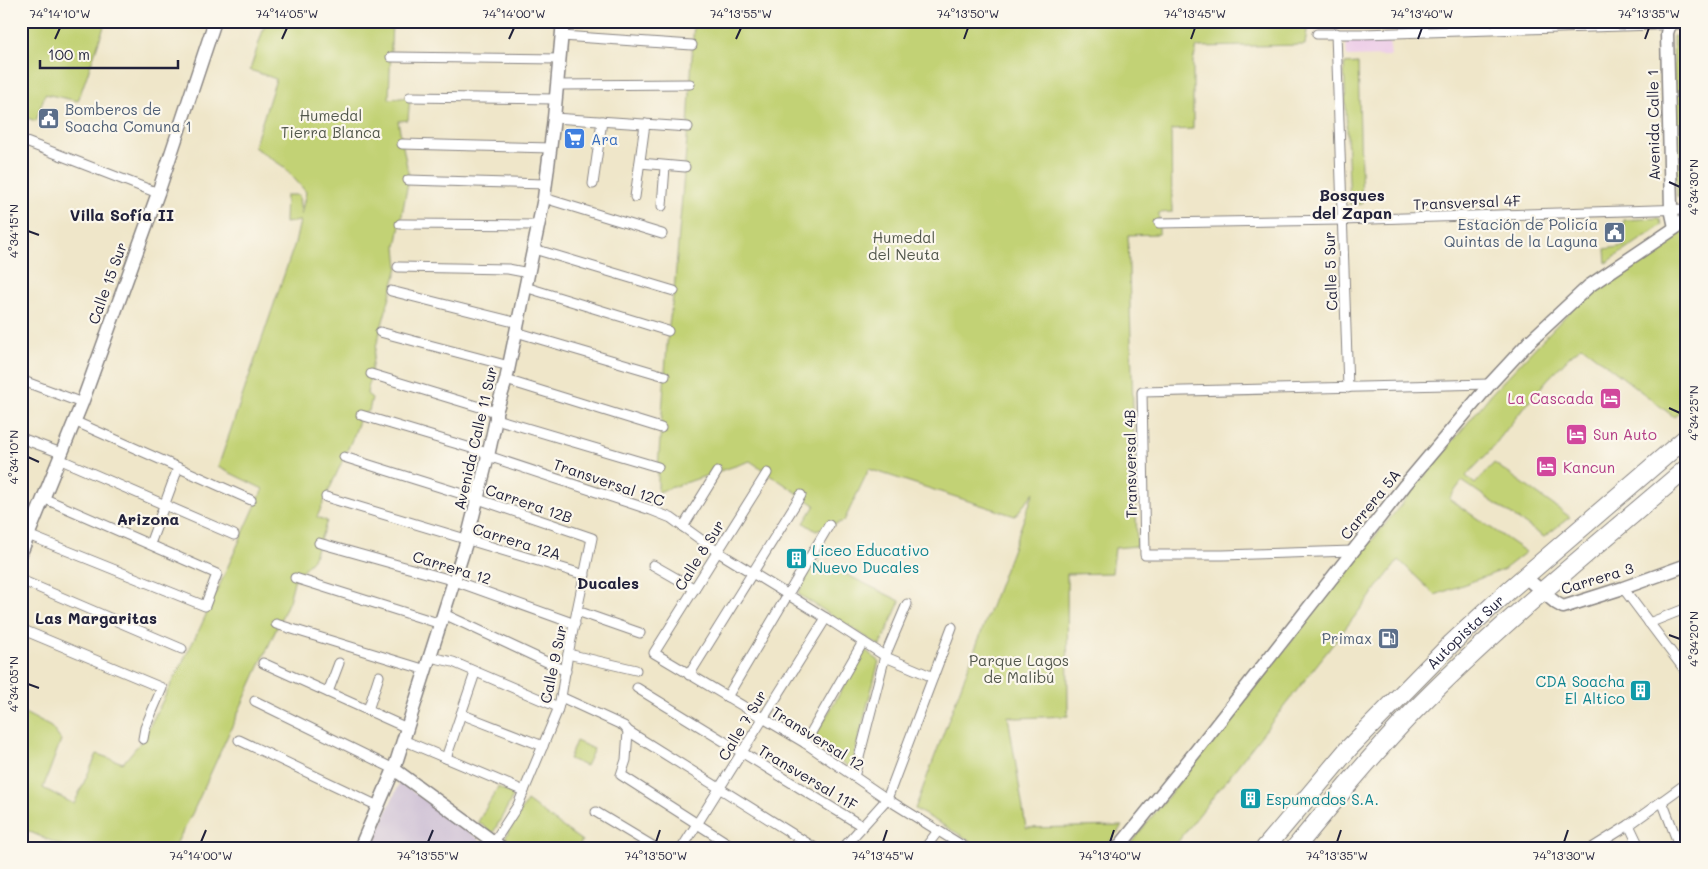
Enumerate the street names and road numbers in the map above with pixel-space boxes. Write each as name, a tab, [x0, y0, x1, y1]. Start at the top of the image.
street label: Avenida Calle 1	[1642, 69, 1664, 181]
street label: Transversal 4F	[1413, 190, 1521, 214]
street label: Calle 5 Sur	[1319, 231, 1341, 311]
street label: Calle 15 Sur	[83, 239, 131, 327]
street label: Avenida Calle 11 Sur	[449, 364, 501, 512]
street label: Transversal 4B	[1119, 409, 1141, 519]
street label: Transversal 12C	[551, 454, 668, 511]
street label: Carrera 5A	[1335, 465, 1405, 543]
street label: Carrera 12B	[483, 479, 575, 527]
street label: Calle 8 Sur	[669, 516, 729, 594]
street label: Carrera 12A	[470, 518, 564, 564]
street label: Carrera 12	[410, 546, 494, 588]
street label: Carrera 3	[1558, 557, 1636, 599]
street label: Autopista Sur	[1422, 590, 1508, 673]
street label: Calle 9 Sur	[535, 623, 571, 705]
street label: Calle 7 Sur	[713, 686, 771, 764]
street label: Transversal 12	[768, 701, 868, 775]
street label: Transversal 11F	[755, 739, 861, 815]

